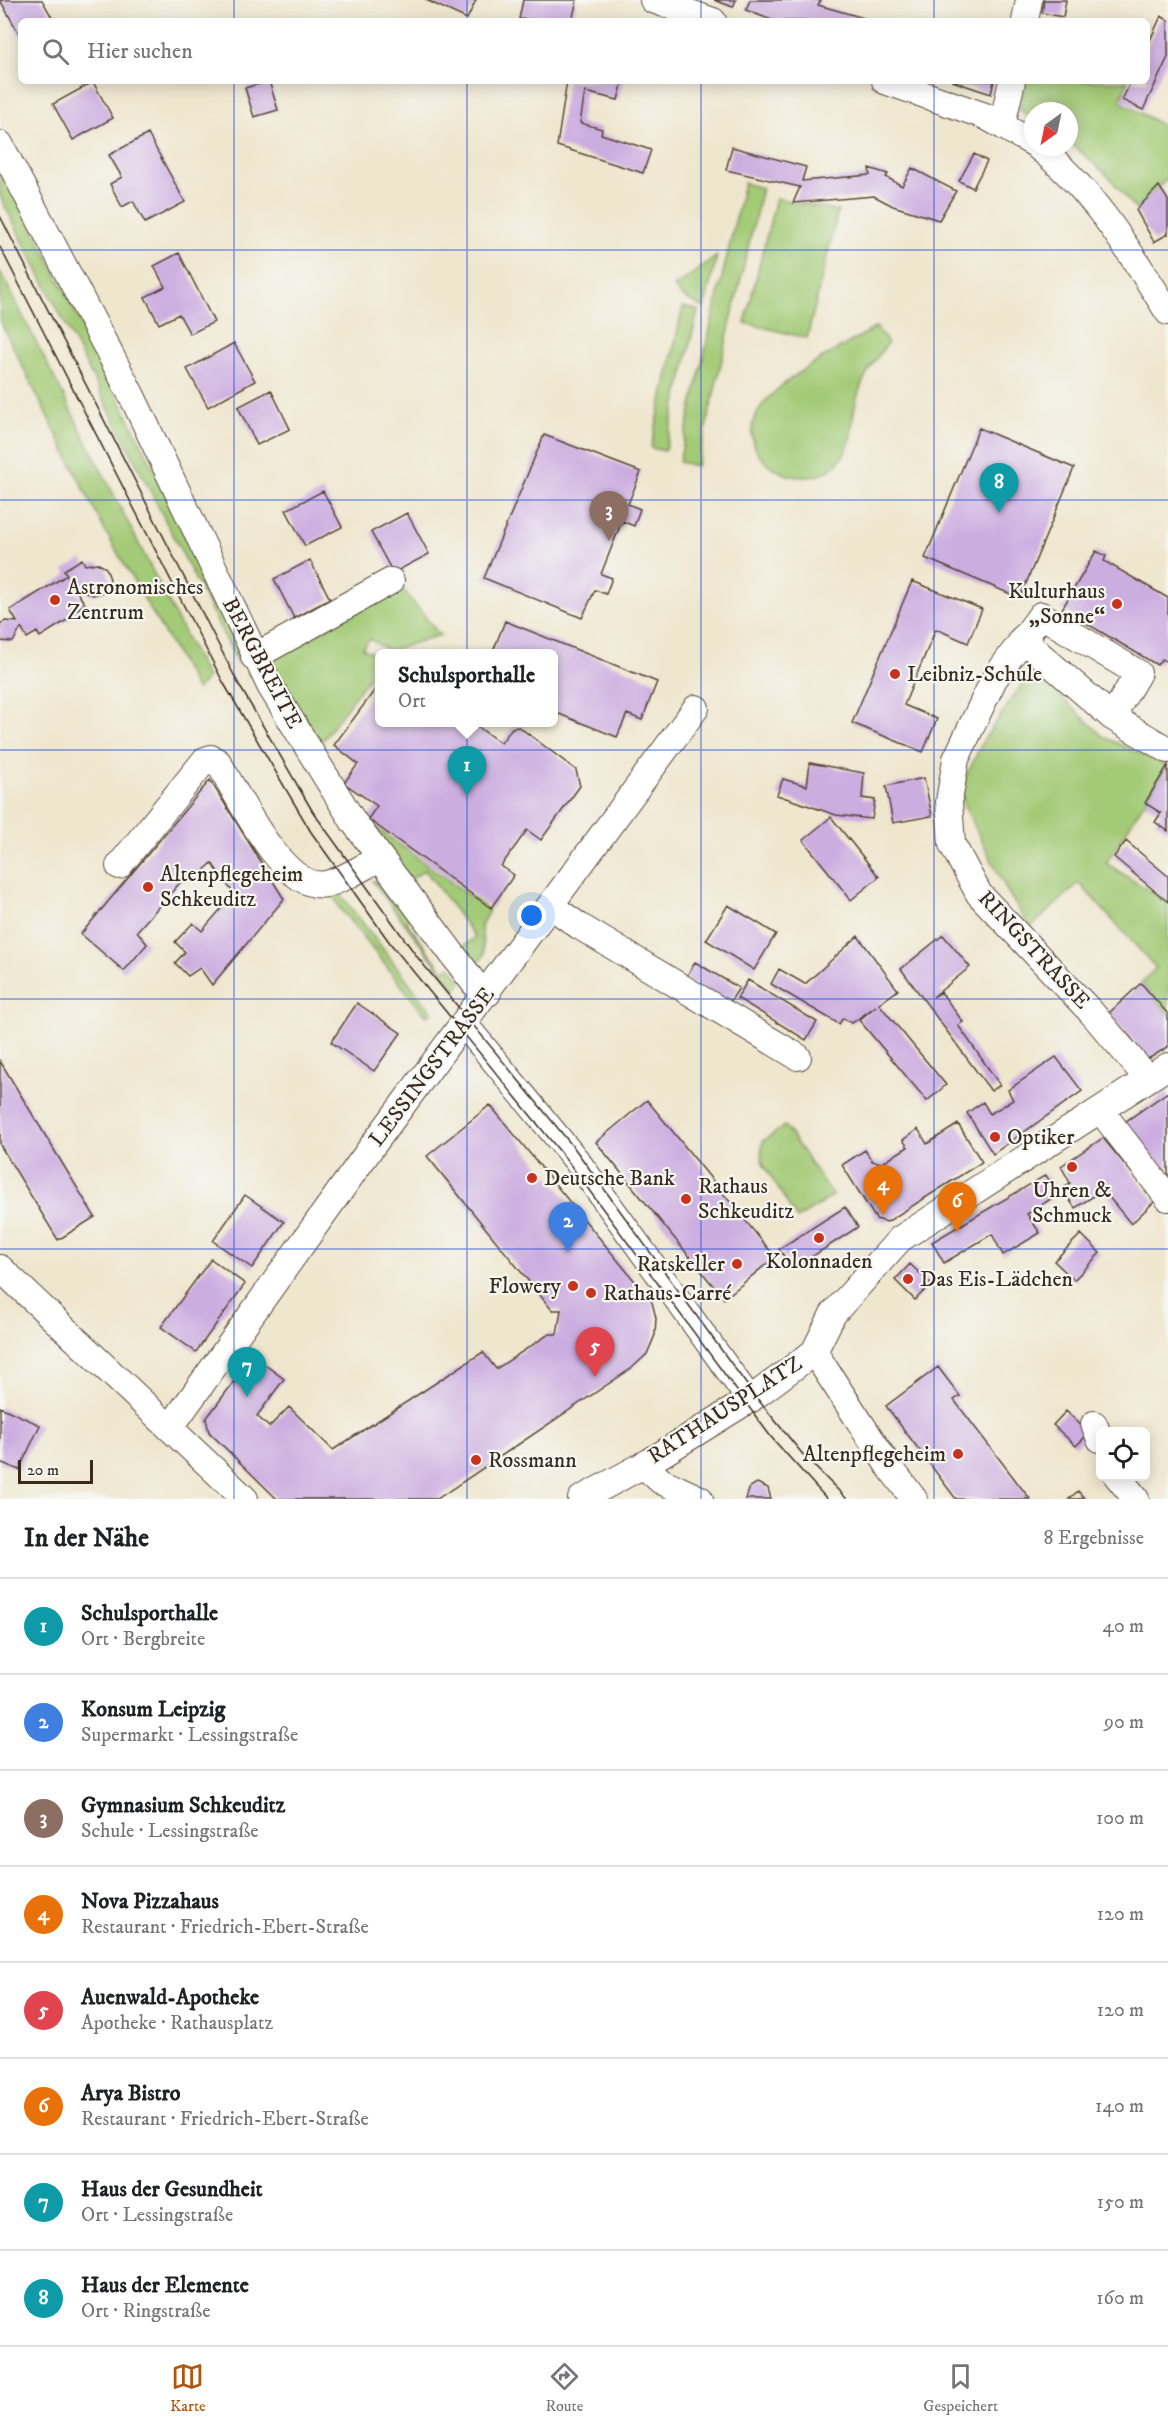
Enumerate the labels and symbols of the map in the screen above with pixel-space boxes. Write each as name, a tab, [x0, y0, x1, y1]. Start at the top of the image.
north arrow	[1024, 102, 1078, 156]
pin: 8	[980, 464, 1018, 513]
pin: 3	[590, 492, 628, 541]
place label: Astronomisches Zentrum	[67, 574, 203, 626]
place label: Kulturhaus „Sonne“	[1008, 578, 1105, 630]
marker: Astronomisches Zentrum	[48, 593, 62, 607]
street label: BERGBREITE	[216, 593, 308, 733]
marker: Kulturhaus „Sonne“	[1110, 597, 1124, 611]
place label: Leibniz-Schule	[907, 661, 1042, 688]
marker: Leibniz-Schule	[888, 667, 902, 681]
pin: 1	[448, 746, 486, 796]
place label: Altenpflegeheim Schkeuditz	[160, 861, 303, 913]
marker: Altenpflegeheim Schkeuditz	[141, 880, 155, 894]
street label: RINGSTRASSE	[972, 885, 1096, 1015]
your location	[517, 901, 546, 930]
street label: LESSINGSTRASSE	[363, 982, 501, 1152]
place label: Optiker	[1007, 1124, 1075, 1151]
marker: Optiker	[988, 1130, 1002, 1144]
marker: Uhren & Schmuck	[1065, 1160, 1079, 1174]
place label: Deutsche Bank	[544, 1165, 675, 1192]
pin: 4	[864, 1166, 902, 1215]
marker: Deutsche Bank	[525, 1171, 539, 1185]
place label: Rathaus Schkeuditz	[698, 1173, 795, 1225]
place label: Uhren & Schmuck	[1032, 1177, 1112, 1229]
pin: 6	[938, 1182, 976, 1232]
marker: Rathaus Schkeuditz	[679, 1192, 693, 1206]
pin: 2	[548, 1202, 588, 1252]
marker: Kolonnaden	[812, 1231, 826, 1245]
place label: Kolonnaden	[766, 1248, 873, 1275]
place label: Ratskeller	[636, 1251, 726, 1278]
marker: Ratskeller	[730, 1257, 744, 1271]
place label: Das Eis-Lädchen	[920, 1266, 1074, 1293]
marker: Das Eis-Lädchen	[901, 1272, 915, 1286]
place label: Flowery	[489, 1273, 562, 1300]
marker: Flowery	[566, 1279, 580, 1293]
place label: Rathaus-Carré	[603, 1280, 731, 1307]
marker: Rathaus-Carré	[584, 1286, 598, 1300]
pin: 5	[576, 1328, 614, 1377]
pin: 7	[228, 1348, 266, 1397]
street label: RATHAUSPLATZ	[643, 1350, 807, 1470]
place label: Altenpflegeheim	[803, 1441, 946, 1468]
place label: Rossmann	[488, 1447, 577, 1474]
marker: Altenpflegeheim	[951, 1447, 965, 1461]
marker: Rossmann	[469, 1453, 483, 1467]
scale bar	[18, 1457, 93, 1484]

